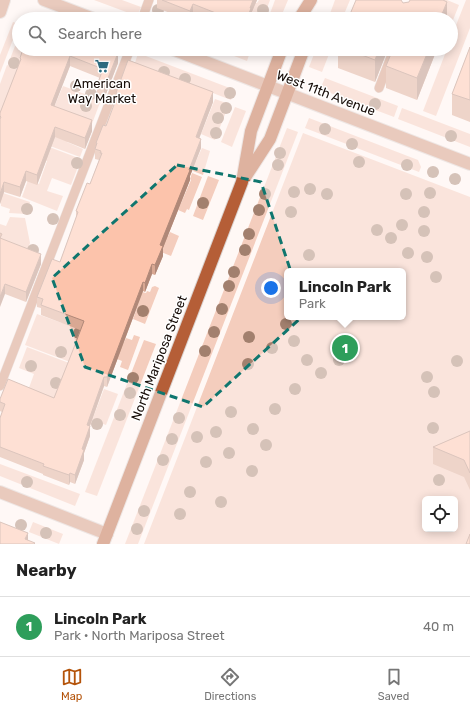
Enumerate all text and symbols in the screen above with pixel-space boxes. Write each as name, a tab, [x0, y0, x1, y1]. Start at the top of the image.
search box	[12, 12, 458, 56]
icon: search	[26, 23, 48, 45]
text: Search here	[58, 25, 142, 43]
supermarket icon: American Way Market	[94, 58, 110, 74]
street label: West 11th Avenue	[274, 67, 378, 119]
place label: American Way Market	[68, 76, 136, 106]
popup	[284, 268, 406, 320]
your location	[261, 278, 281, 298]
text: Lincoln Park	[299, 278, 391, 296]
street label: North Mariposa Street	[128, 293, 190, 423]
text: Park	[299, 296, 326, 311]
pin: 1	[332, 333, 358, 363]
map controls	[422, 496, 458, 532]
button: locate	[422, 496, 458, 532]
text: Nearby	[16, 560, 77, 580]
text: Lincoln Park	[54, 610, 146, 628]
text: 1	[26, 619, 32, 634]
text: 40 m	[423, 619, 454, 634]
text: Park · North Mariposa Street	[54, 628, 225, 643]
tab: Map	[61, 666, 83, 703]
tab: Directions	[204, 666, 256, 703]
tab: Saved	[378, 666, 409, 703]

